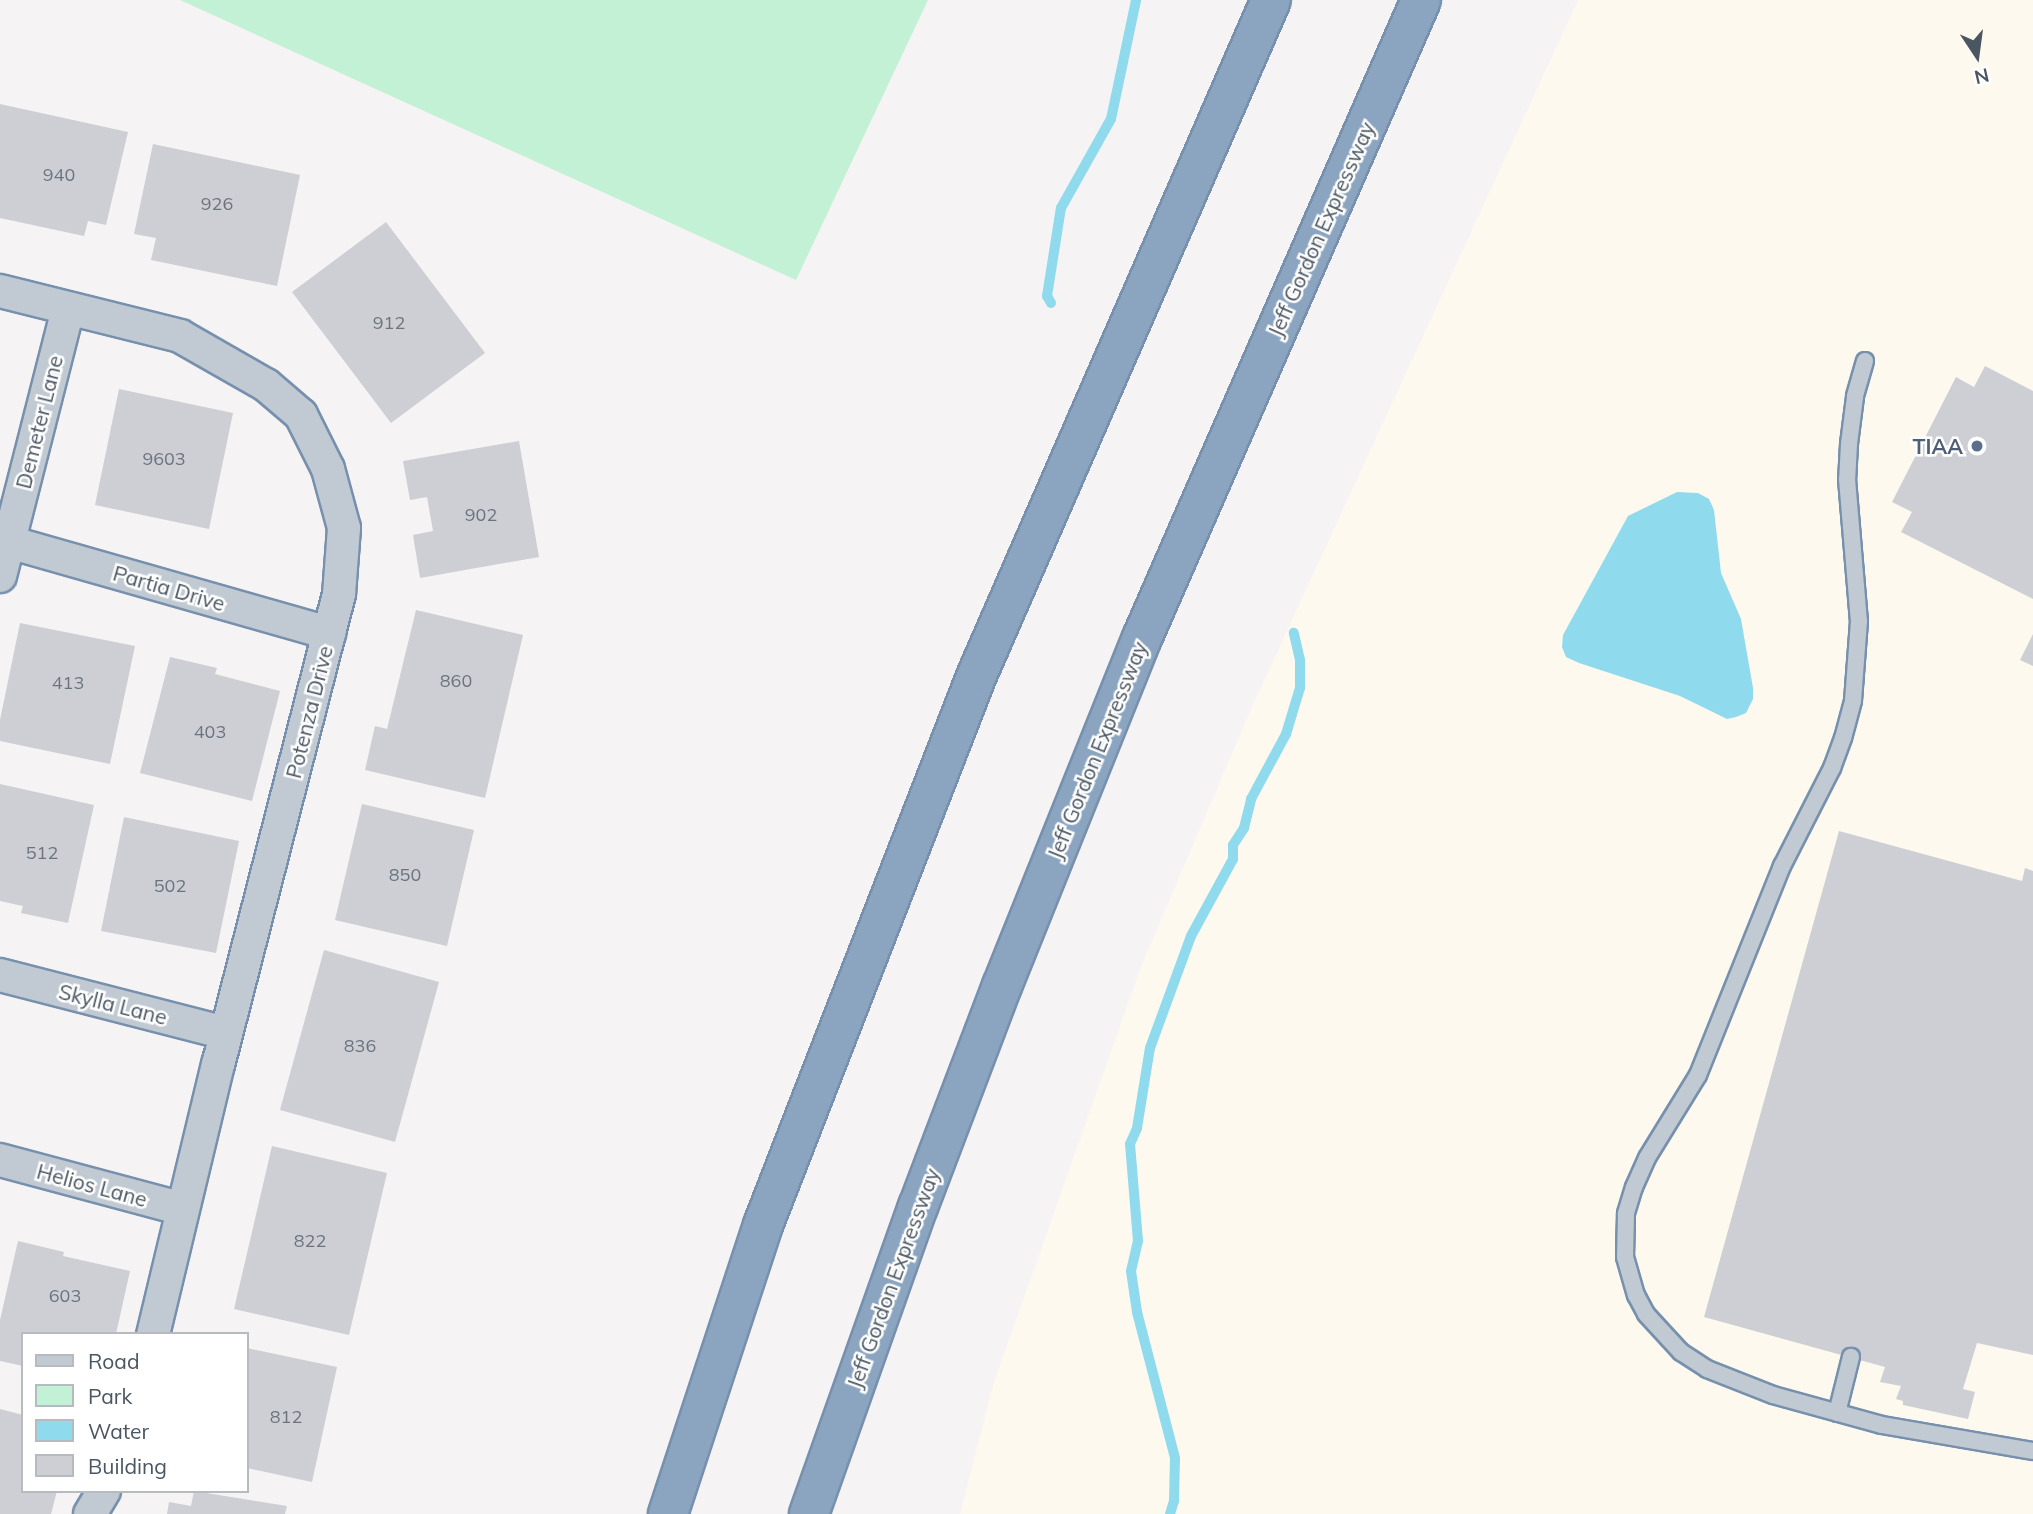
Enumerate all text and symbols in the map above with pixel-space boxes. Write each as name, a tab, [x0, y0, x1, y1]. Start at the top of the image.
north arrow	[1942, 21, 2012, 91]
text: N	[1972, 63, 1991, 90]
street label: Jeff Gordon Expressway	[1262, 118, 1380, 340]
house number: 940	[43, 164, 75, 186]
house number: 926	[201, 193, 233, 215]
house number: 912	[373, 312, 405, 334]
street label: Demeter Lane	[10, 353, 68, 491]
place label: TIAA	[1913, 433, 1963, 459]
marker: TIAA	[1969, 438, 1985, 454]
house number: 9603	[142, 448, 186, 470]
house number: 902	[465, 504, 497, 526]
street label: Partia Drive	[110, 560, 228, 616]
street label: Jeff Gordon Expressway	[1042, 638, 1152, 862]
street label: Potenza Drive	[280, 643, 338, 781]
house number: 860	[440, 670, 472, 692]
house number: 413	[52, 672, 84, 694]
house number: 403	[194, 721, 226, 743]
house number: 512	[26, 842, 58, 864]
house number: 850	[389, 864, 421, 886]
house number: 502	[154, 875, 186, 897]
street label: Skylla Lane	[56, 978, 170, 1030]
house number: 836	[344, 1035, 376, 1057]
street label: Helios Lane	[34, 1158, 150, 1212]
street label: Jeff Gordon Expressway	[841, 1165, 945, 1391]
house number: 822	[294, 1230, 326, 1252]
house number: 603	[49, 1285, 81, 1307]
legend	[21, 1332, 248, 1493]
text: Road	[88, 1348, 139, 1374]
text: Park	[88, 1383, 132, 1409]
house number: 812	[270, 1406, 302, 1428]
text: Water	[88, 1418, 149, 1444]
text: Building	[88, 1453, 167, 1479]

